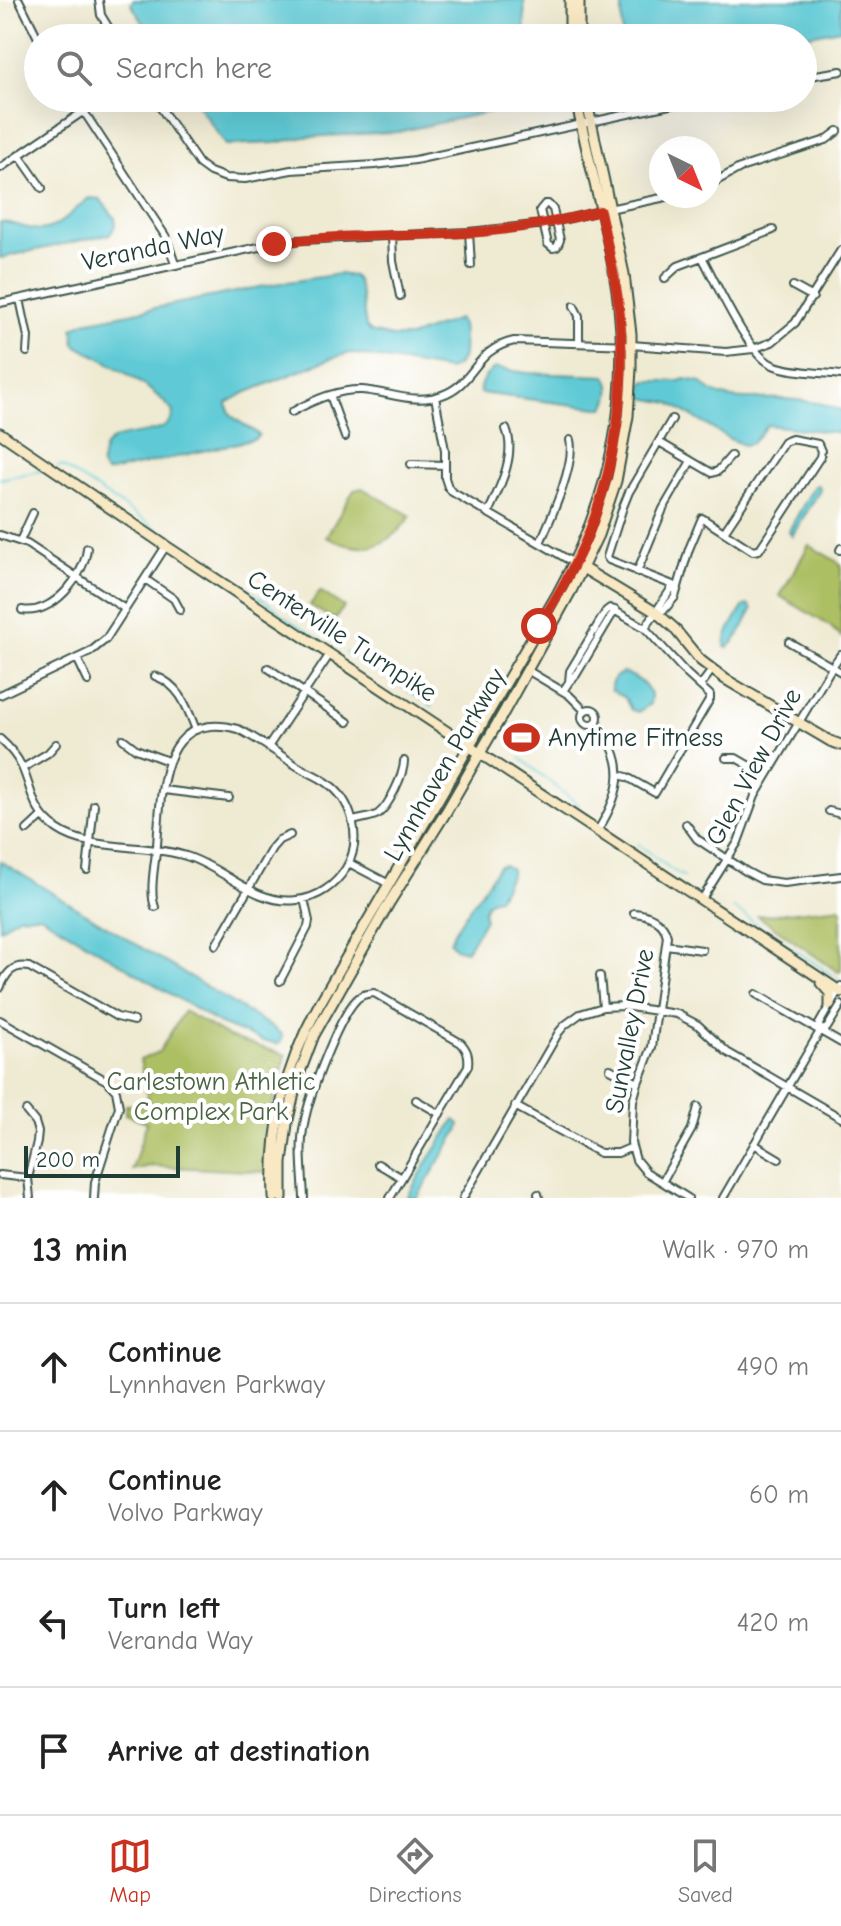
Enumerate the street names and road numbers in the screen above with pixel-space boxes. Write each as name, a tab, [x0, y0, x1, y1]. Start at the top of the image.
street label: Veranda Way	[79, 218, 227, 278]
street label: Centerville Turnpike	[242, 564, 442, 708]
street label: Lynnhaven Parkway	[378, 663, 512, 866]
street label: Glen View Drive	[700, 683, 808, 851]
street label: Sunvalley Drive	[599, 946, 661, 1116]

